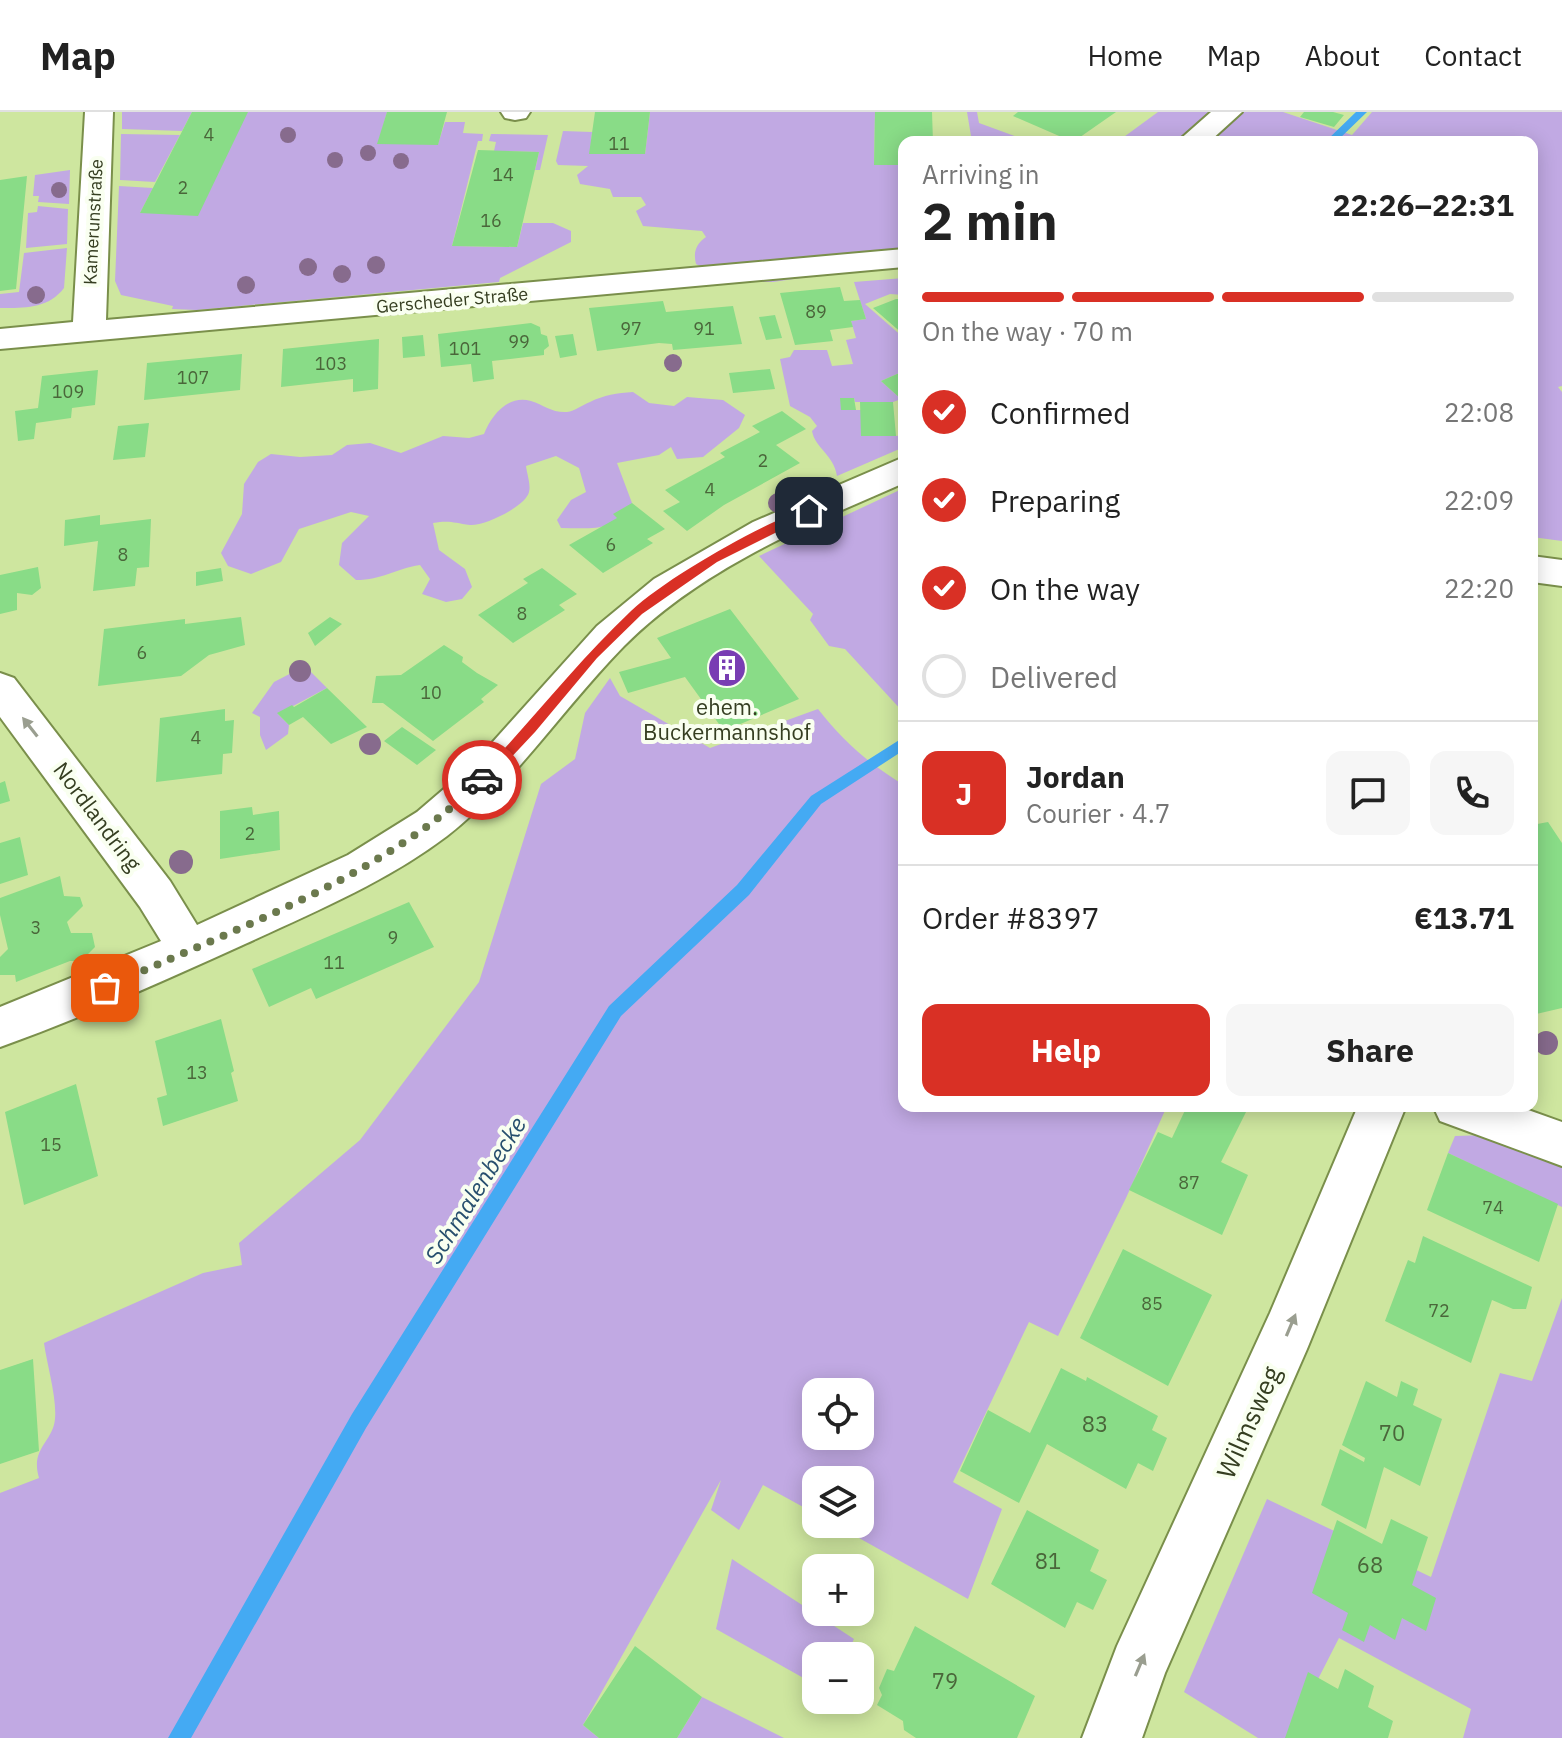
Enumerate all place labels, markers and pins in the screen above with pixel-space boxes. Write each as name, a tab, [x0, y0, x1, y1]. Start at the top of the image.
pin	[775, 477, 843, 545]
building icon: ehem. Buckermannshof	[706, 647, 748, 689]
place label: ehem. Buckermannshof	[643, 692, 811, 746]
pin	[71, 954, 139, 1022]

